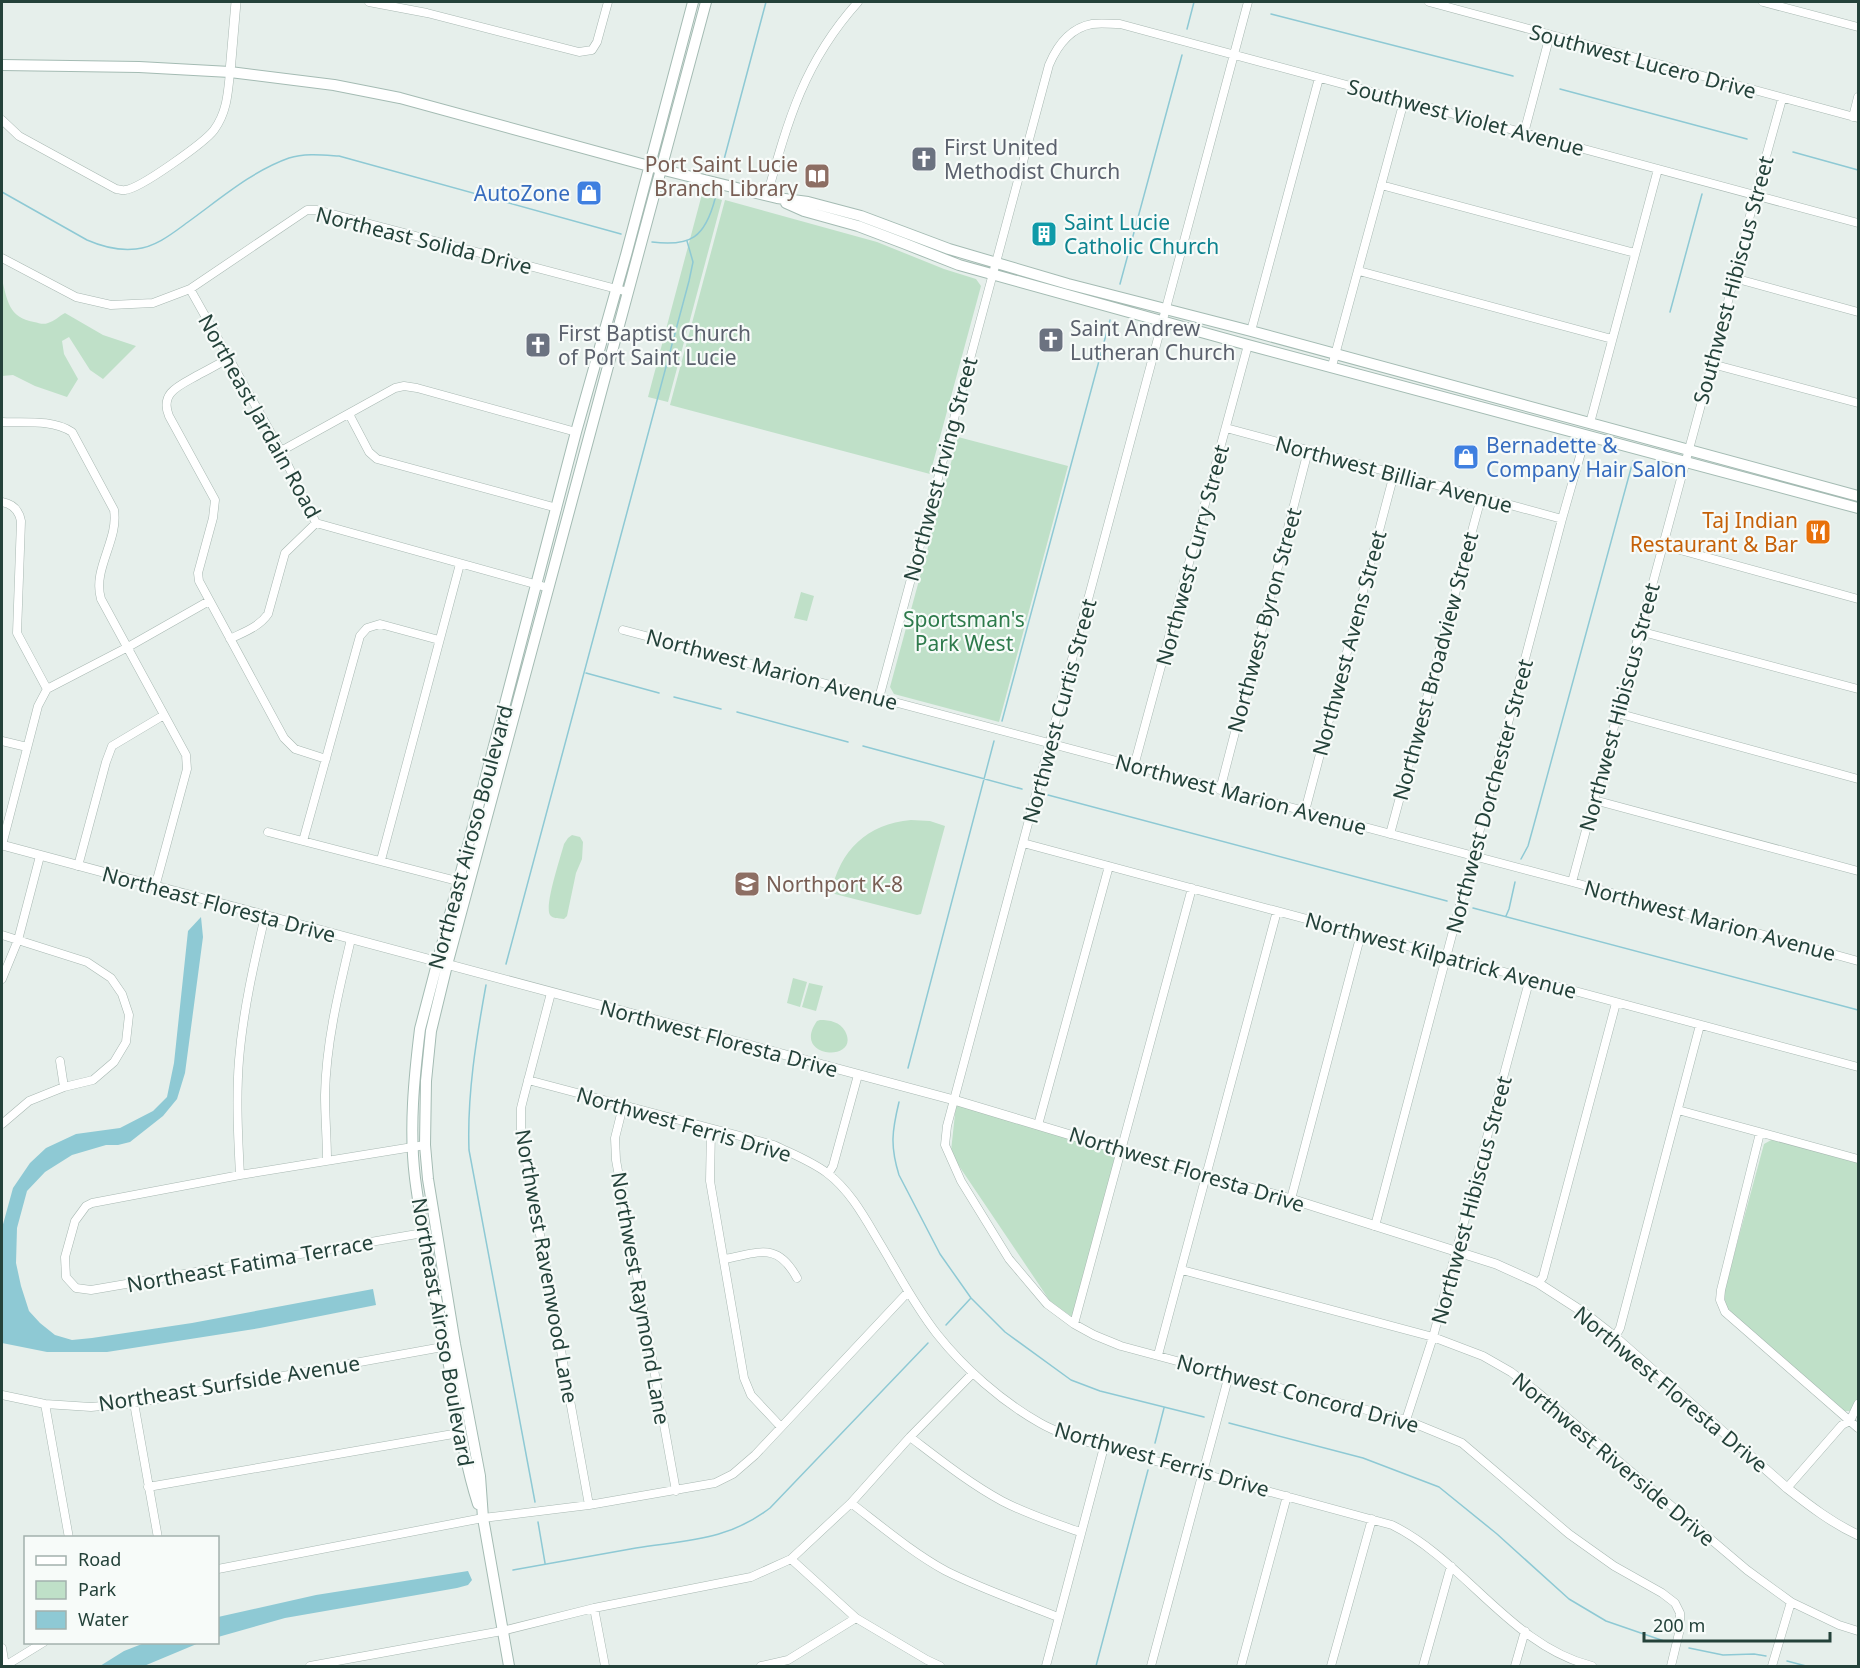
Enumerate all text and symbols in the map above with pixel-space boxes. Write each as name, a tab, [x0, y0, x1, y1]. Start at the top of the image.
street label: Southwest Lucero Drive	[1527, 17, 1759, 105]
street label: Southwest Violet Avenue	[1345, 72, 1587, 162]
place label: First United Methodist Church	[944, 133, 1120, 185]
church icon: First United Methodist Church	[909, 144, 939, 174]
place label: Port Saint Lucie Branch Library	[645, 150, 798, 202]
street label: Southwest Hibiscus Street	[1686, 152, 1780, 407]
library icon: Port Saint Lucie Branch Library	[802, 161, 832, 191]
shop icon: AutoZone	[574, 178, 604, 208]
place label: AutoZone	[474, 179, 570, 207]
street label: Northeast Solida Drive	[313, 200, 535, 280]
place label: Saint Lucie Catholic Church	[1064, 208, 1219, 260]
building icon: Saint Lucie Catholic Church	[1029, 219, 1059, 249]
street label: Northeast Jardain Road	[192, 309, 328, 523]
place label: Saint Andrew Lutheran Church	[1070, 314, 1235, 366]
place label: First Baptist Church of Port Saint Lucie	[558, 319, 751, 371]
church icon: Saint Andrew Lutheran Church	[1036, 325, 1066, 355]
church icon: First Baptist Church of Port Saint Lucie	[523, 330, 553, 360]
street label: Northwest Irving Street	[897, 353, 984, 584]
street label: Northwest Billiar Avenue	[1272, 429, 1516, 519]
place label: Bernadette & Company Hair Salon	[1486, 431, 1687, 483]
street label: Northwest Curry Street	[1149, 441, 1235, 669]
shop icon: Bernadette & Company Hair Salon	[1451, 442, 1481, 472]
street label: Northwest Byron Street	[1220, 504, 1308, 736]
place label: Taj Indian Restaurant & Bar	[1630, 506, 1798, 558]
restaurant icon: Taj Indian Restaurant & Bar	[1803, 517, 1833, 547]
street label: Northwest Avens Street	[1305, 527, 1393, 759]
street label: Northwest Broadview Street	[1386, 528, 1484, 803]
street label: Northwest Hibiscus Street	[1572, 579, 1666, 834]
street label: Northwest Curtis Street	[1016, 595, 1103, 826]
park label: Sportsman's Park West	[903, 605, 1025, 657]
street label: Northwest Marion Avenue	[643, 622, 901, 716]
street label: Northwest Dorchester Street	[1439, 655, 1539, 936]
street label: Northeast Airoso Boulevard	[421, 702, 519, 972]
street label: Northwest Marion Avenue	[1112, 747, 1370, 841]
street label: Northeast Floresta Drive	[99, 859, 339, 949]
school or university icon: Northport K-8	[732, 869, 762, 899]
place label: Northport K-8	[766, 870, 903, 898]
street label: Northwest Marion Avenue	[1581, 873, 1839, 967]
street label: Northwest Kilpatrick Avenue	[1302, 905, 1580, 1005]
street label: Northwest Floresta Drive	[597, 993, 841, 1083]
street label: Northwest Hibiscus Street	[1424, 1072, 1518, 1327]
street label: Northwest Ferris Drive	[573, 1080, 795, 1168]
street label: Northwest Floresta Drive	[1066, 1120, 1308, 1218]
street label: Northwest Ravenwood Lane	[509, 1127, 585, 1405]
street label: Northwest Raymond Lane	[605, 1169, 677, 1427]
street label: Northeast Airoso Boulevard	[406, 1195, 480, 1469]
street label: Northeast Fatima Terrace	[125, 1228, 375, 1298]
street label: Northwest Floresta Drive	[1568, 1299, 1774, 1479]
street label: Northwest Concord Drive	[1174, 1347, 1422, 1439]
street label: Northeast Surfside Avenue	[96, 1348, 362, 1418]
street label: Northwest Riverside Drive	[1507, 1366, 1721, 1552]
street label: Northwest Ferris Drive	[1051, 1415, 1273, 1503]
legend	[24, 1536, 219, 1644]
text: Road	[78, 1547, 121, 1571]
text: Park	[78, 1577, 116, 1601]
scale bar	[1644, 1605, 1830, 1643]
text: Water	[78, 1607, 129, 1631]
text: 200 m	[1653, 1613, 1705, 1637]

